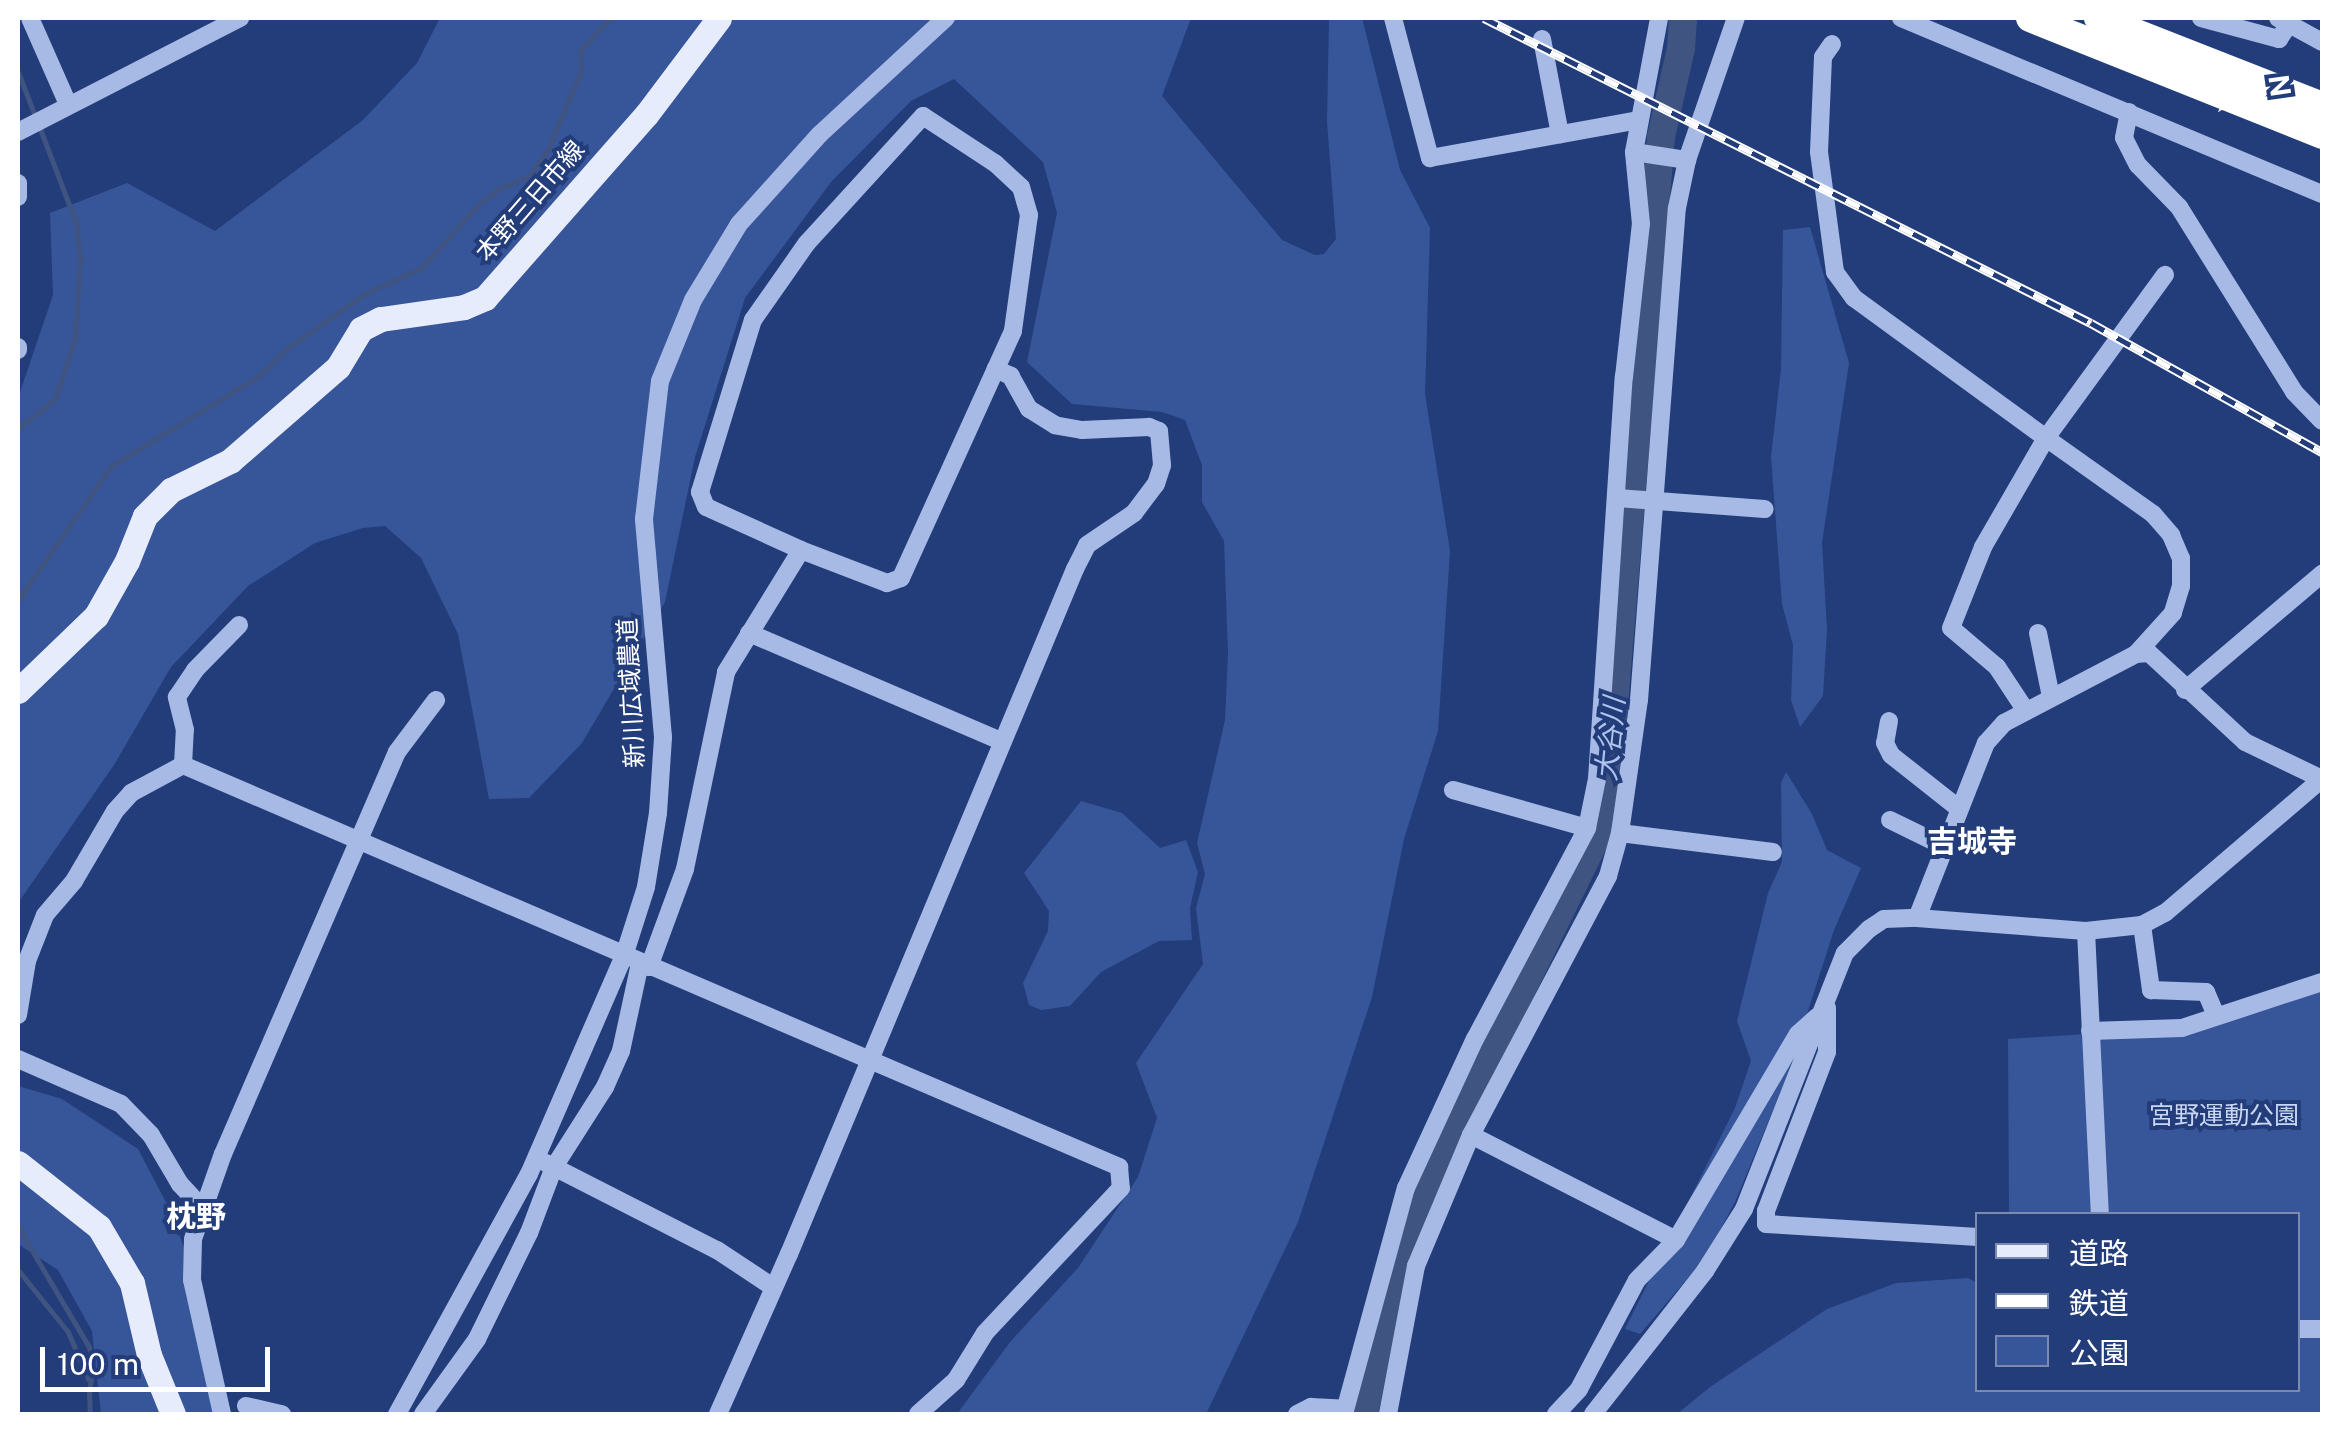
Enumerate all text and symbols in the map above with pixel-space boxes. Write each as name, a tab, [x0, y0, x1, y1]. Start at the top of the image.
north arrow	[2200, 40, 2300, 140]
text: N	[2262, 73, 2298, 99]
street label: 本野三日市線	[469, 135, 591, 267]
street label: 新川広域農道	[612, 617, 650, 769]
water label: 大谷川	[1589, 695, 1631, 783]
district label: 吉城寺	[1927, 823, 2017, 859]
park label: 宮野運動公園	[2149, 1100, 2299, 1130]
district label: 枕野	[166, 1198, 226, 1234]
legend	[1975, 1212, 2300, 1392]
text: 道路	[2069, 1235, 2129, 1271]
text: 鉄道	[2069, 1285, 2129, 1321]
scale bar	[45, 1327, 275, 1389]
text: 公園	[2069, 1335, 2129, 1371]
text: 100 m	[57, 1346, 139, 1382]

